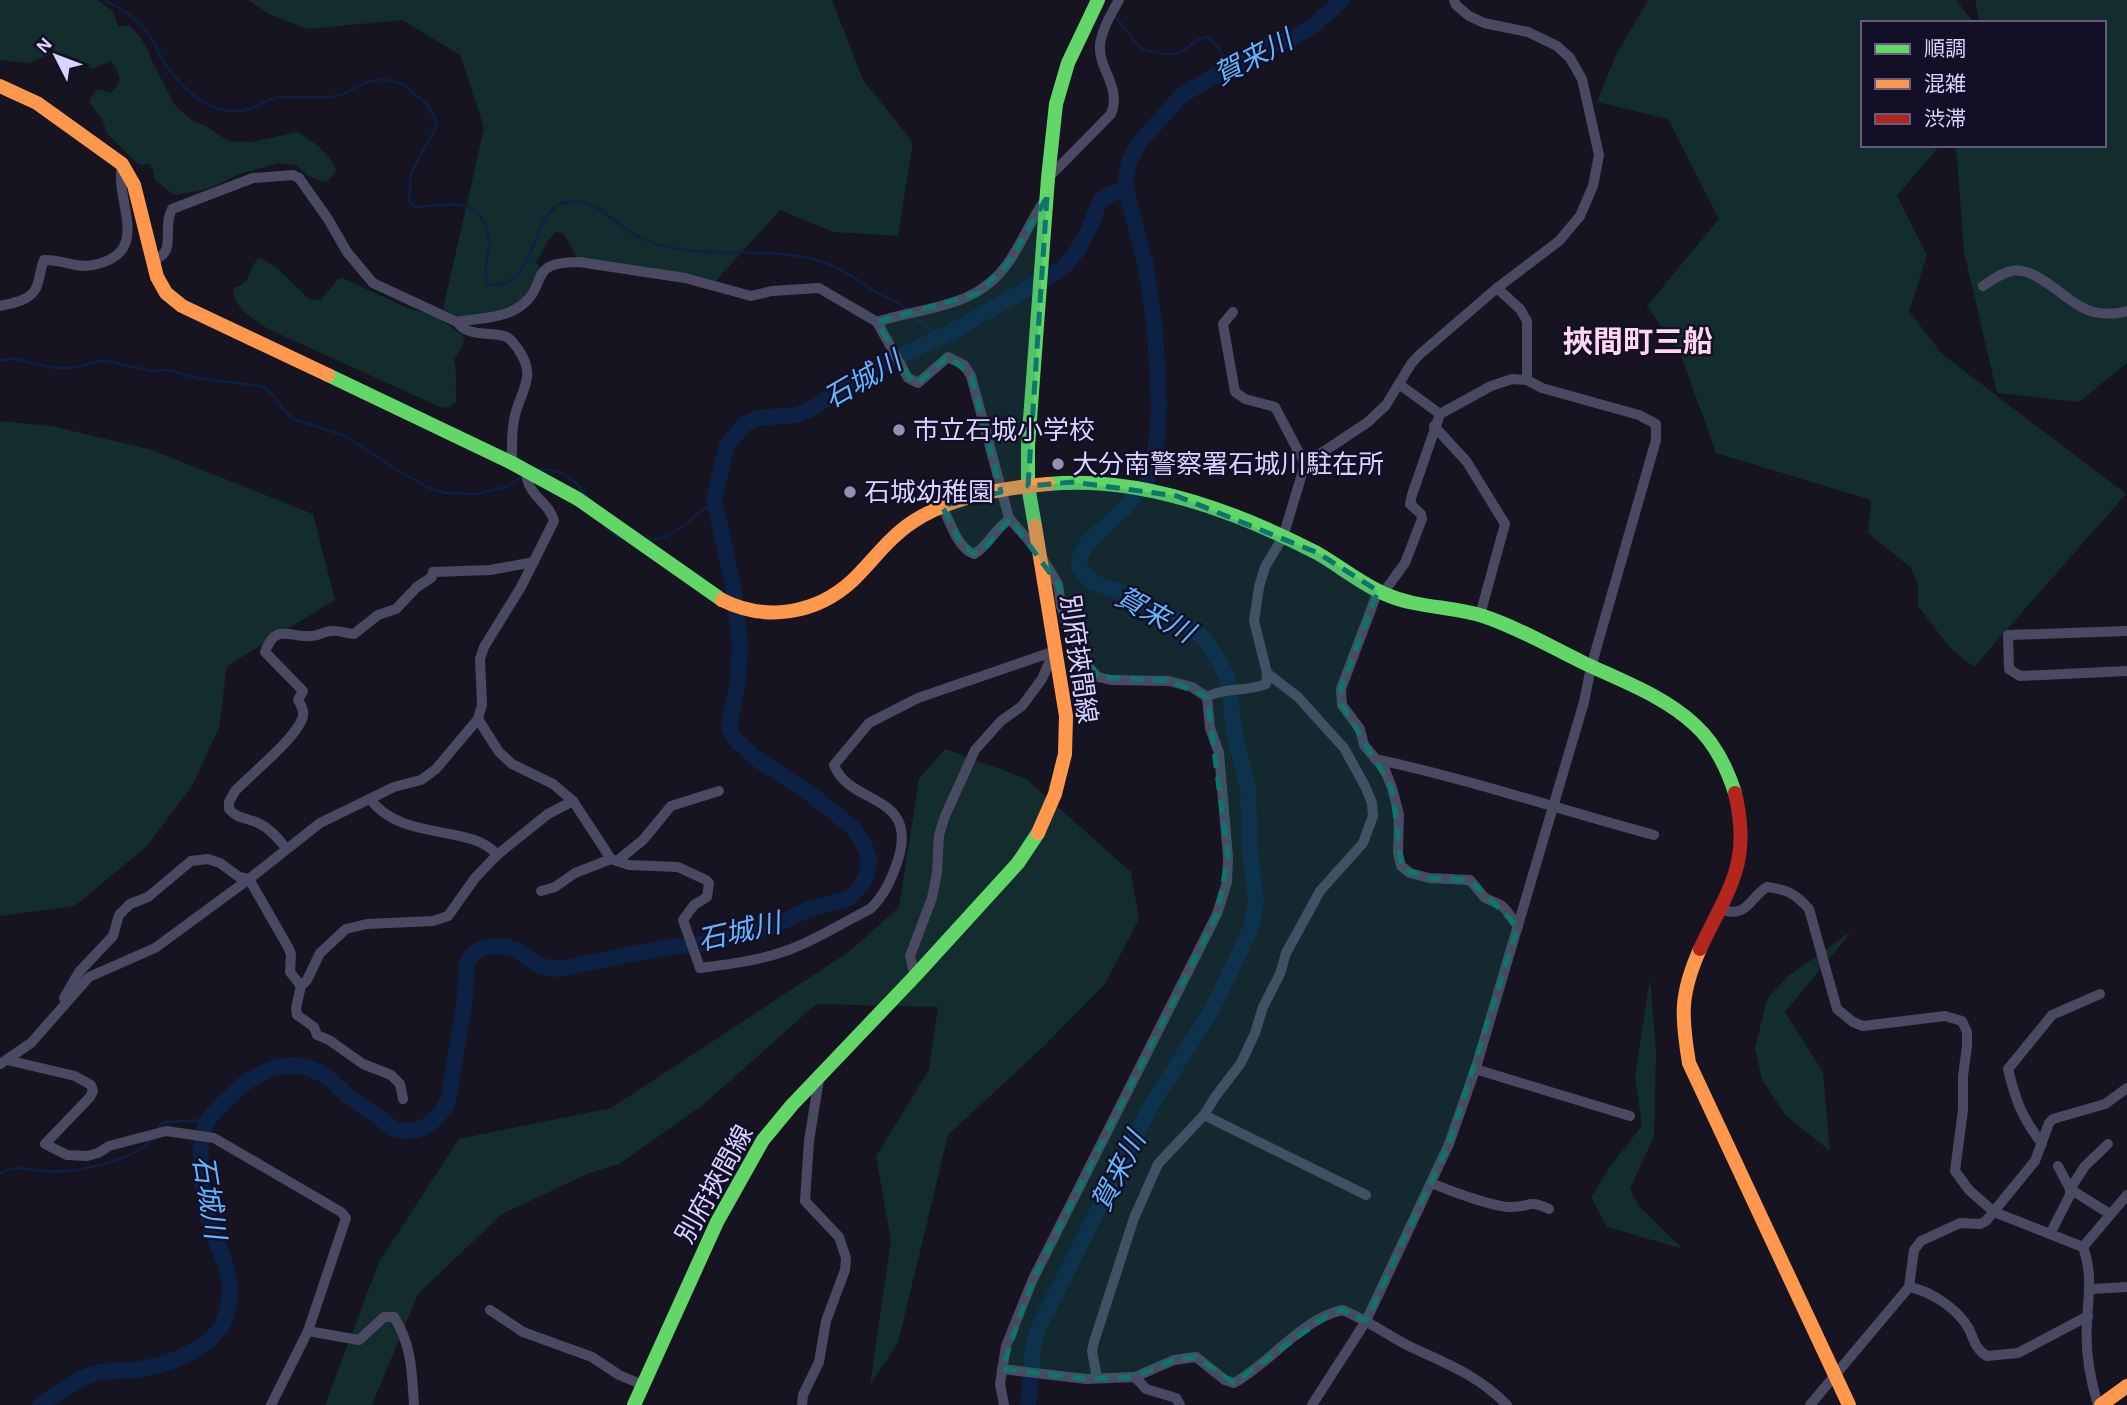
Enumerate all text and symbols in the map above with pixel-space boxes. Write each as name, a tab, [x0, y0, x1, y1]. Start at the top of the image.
north arrow	[21, 21, 91, 91]
legend	[1861, 21, 2106, 147]
water label: 賀来川	[1209, 24, 1300, 91]
text: N	[33, 34, 56, 57]
text: 順調	[1924, 38, 1966, 60]
text: 混雑	[1924, 73, 1966, 95]
text: 渋滞	[1924, 108, 1966, 130]
district label: 挾間町三船	[1563, 326, 1713, 358]
water label: 石城川	[819, 344, 909, 414]
place label: 市立石城小学校	[913, 416, 1095, 444]
marker: 市立石城小学校	[891, 422, 907, 438]
place label: 大分南警察署石城川駐在所	[1072, 451, 1384, 478]
marker: 大分南警察署石城川駐在所	[1050, 456, 1066, 472]
place label: 石城幼稚園	[864, 478, 994, 506]
marker: 石城幼稚園	[842, 484, 858, 500]
water label: 賀来川	[1111, 581, 1201, 650]
street label: 別府挾間線	[1056, 593, 1101, 725]
water label: 石城川	[695, 907, 786, 956]
street label: 別府挾間線	[671, 1121, 758, 1248]
water label: 賀来川	[1086, 1125, 1153, 1216]
water label: 石城川	[188, 1153, 231, 1244]

